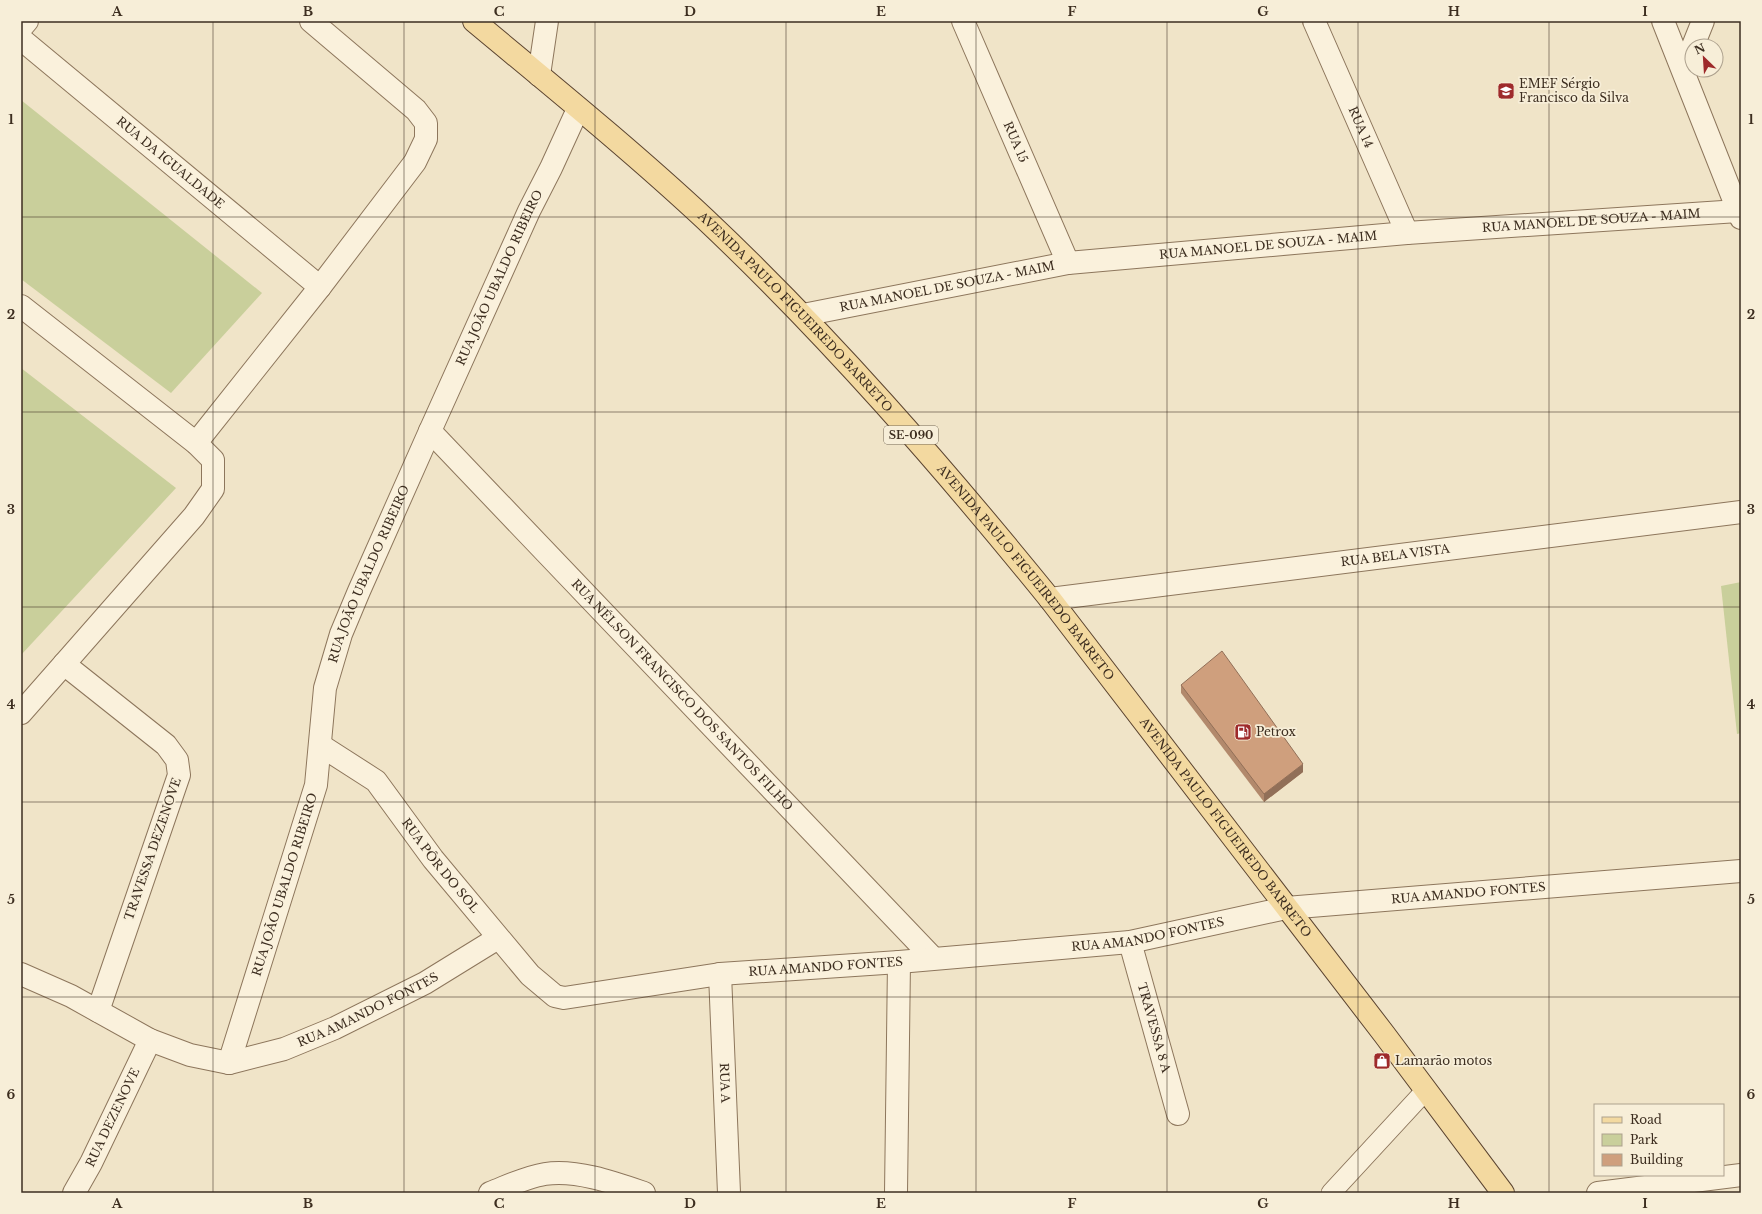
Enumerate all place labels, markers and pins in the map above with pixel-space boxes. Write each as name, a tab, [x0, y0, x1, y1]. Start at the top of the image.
place label: EMEF Sérgio Francisco da Silva	[1519, 76, 1629, 105]
school or university icon: EMEF Sérgio Francisco da Silva	[1496, 81, 1516, 101]
fuel station icon: Petrox	[1233, 722, 1253, 742]
place label: Petrox	[1256, 724, 1296, 739]
shop icon: Lamarão motos	[1372, 1051, 1392, 1071]
place label: Lamarão motos	[1395, 1053, 1492, 1068]

